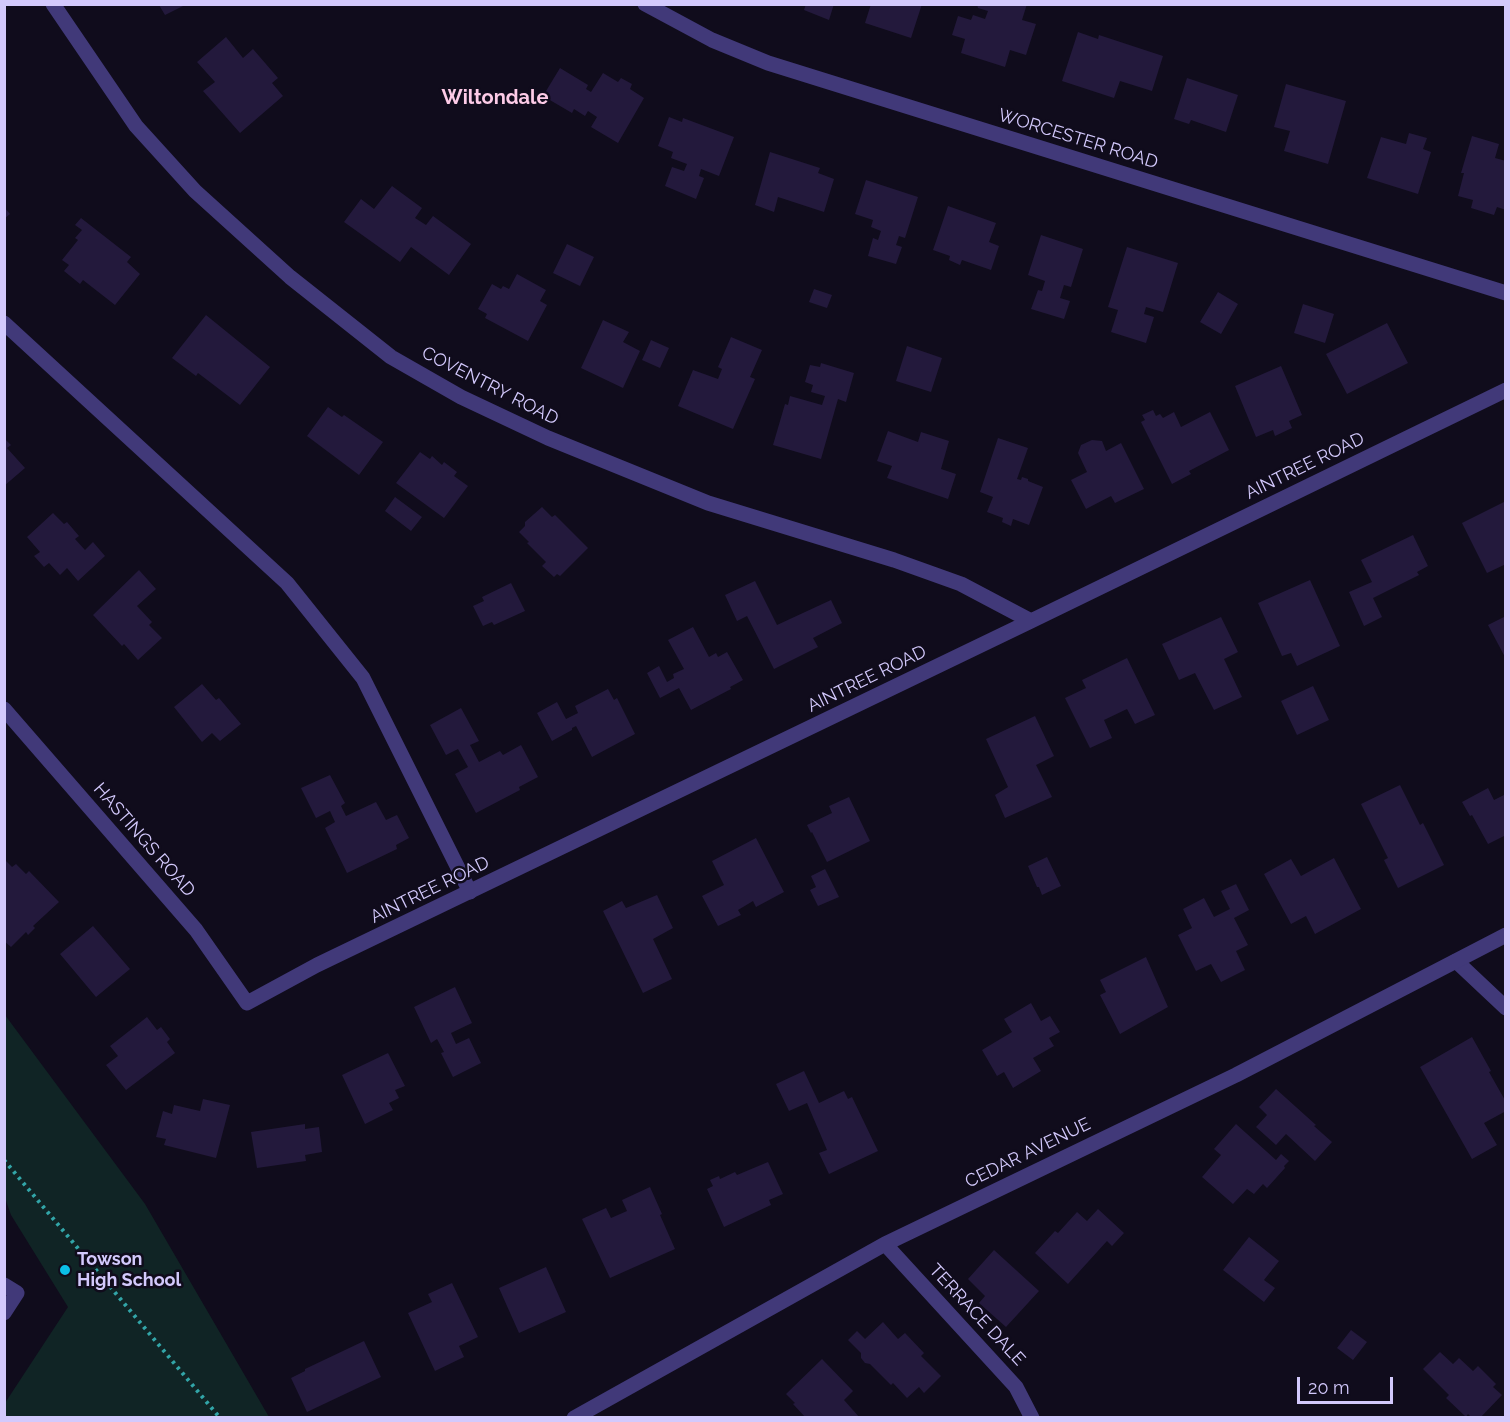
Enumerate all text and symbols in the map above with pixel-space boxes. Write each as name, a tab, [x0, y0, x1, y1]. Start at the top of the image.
district label: Wiltondale	[442, 86, 548, 110]
street label: WORCESTER ROAD	[996, 104, 1160, 174]
street label: COVENTRY ROAD	[418, 342, 562, 430]
street label: AINTREE ROAD	[1242, 428, 1368, 504]
street label: AINTREE ROAD	[804, 641, 930, 717]
street label: HASTINGS ROAD	[89, 779, 199, 901]
street label: AINTREE ROAD	[367, 852, 493, 928]
street label: CEDAR AVENUE	[962, 1113, 1094, 1193]
place label: Towson High School	[77, 1249, 181, 1292]
street label: TERRACE DALE	[924, 1260, 1030, 1370]
marker: Towson High School	[58, 1263, 72, 1277]
scale bar	[1300, 1365, 1396, 1403]
text: 20 m	[1308, 1377, 1350, 1398]

